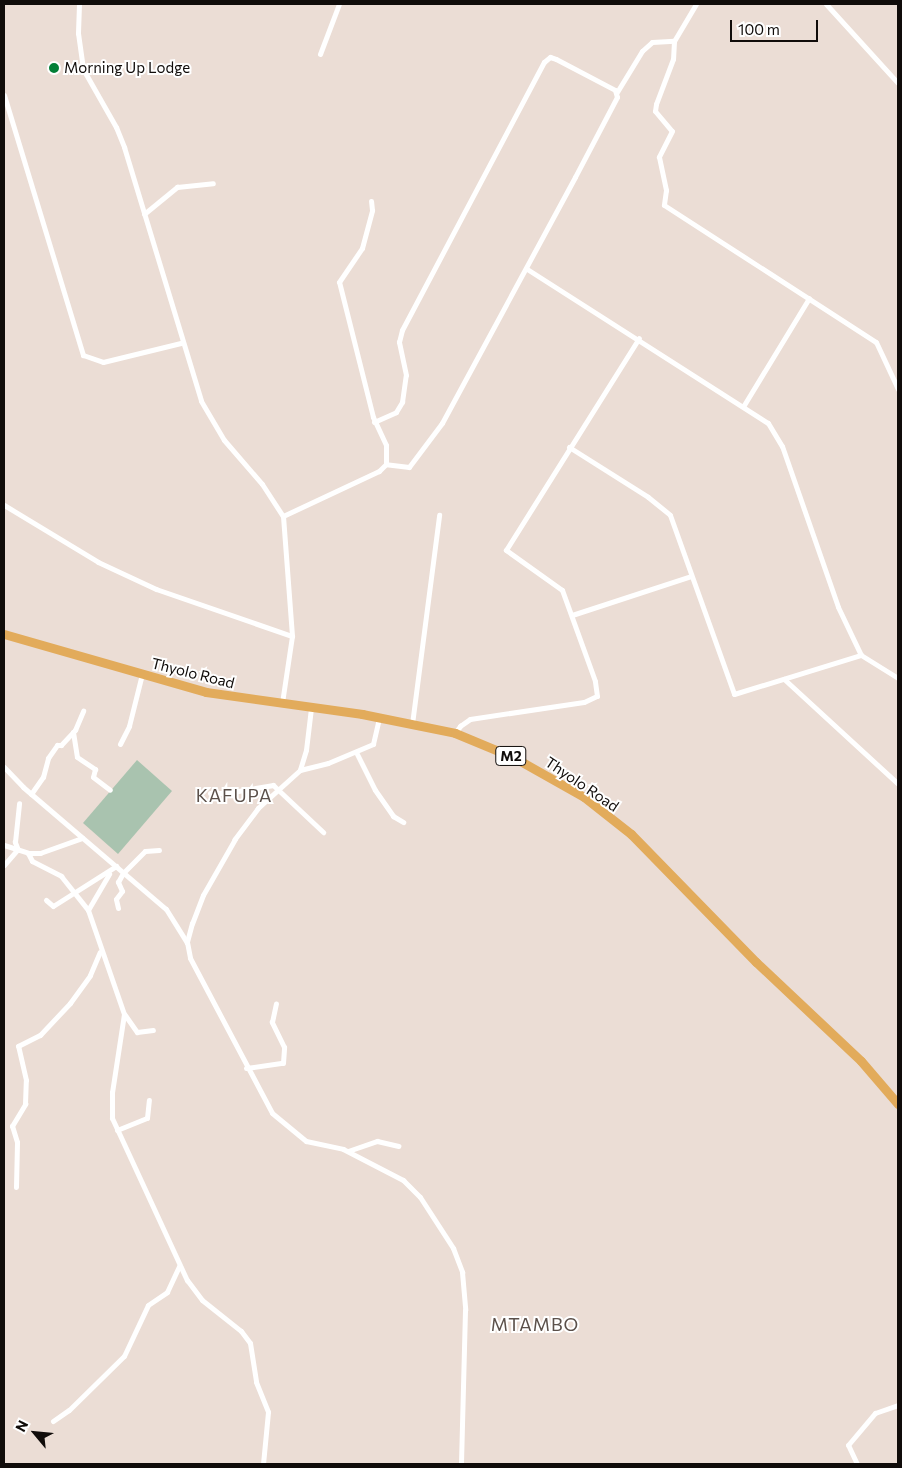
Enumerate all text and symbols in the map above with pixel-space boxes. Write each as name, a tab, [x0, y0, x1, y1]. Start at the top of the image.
scale bar	[732, 10, 820, 42]
text: 100 m	[738, 20, 780, 38]
place label: Morning Up Lodge	[64, 59, 190, 77]
marker: Morning Up Lodge	[48, 62, 60, 74]
street label: Thyolo Road	[150, 654, 236, 692]
road number: M2	[495, 744, 527, 768]
street label: Thyolo Road	[542, 753, 622, 815]
district label: KAFUPA	[195, 784, 273, 806]
district label: MTAMBO	[490, 1313, 580, 1335]
north arrow	[10, 1408, 60, 1458]
text: N	[11, 1417, 31, 1434]

